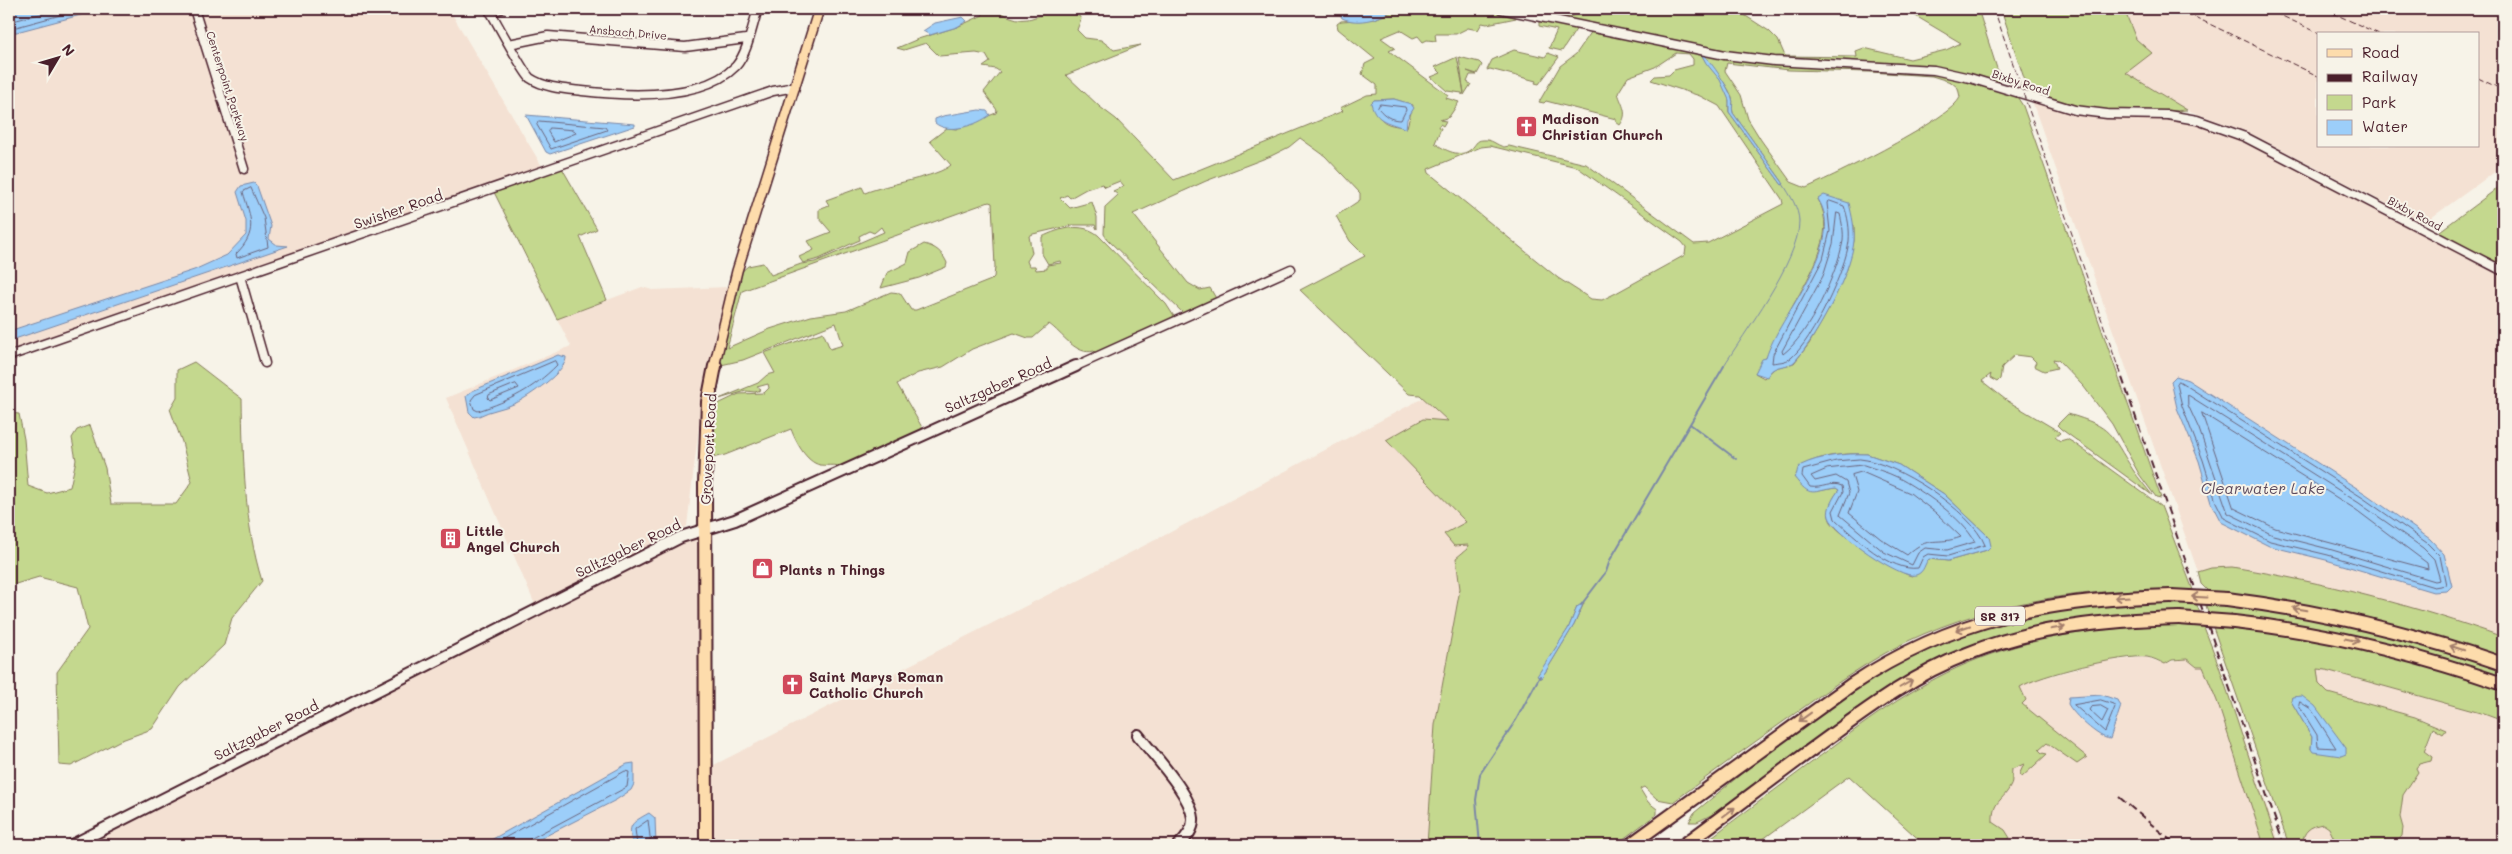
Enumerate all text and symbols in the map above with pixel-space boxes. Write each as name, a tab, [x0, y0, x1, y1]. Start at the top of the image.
street label: Ansbach Drive	[588, 21, 668, 43]
street label: Centerpoint Parkway	[203, 29, 253, 143]
north arrow	[32, 32, 82, 82]
legend	[2317, 32, 2480, 148]
text: N	[58, 40, 79, 60]
text: Road	[2362, 42, 2399, 62]
street label: Bixby Road	[1990, 66, 2052, 98]
text: Railway	[2362, 66, 2418, 86]
text: Park	[2362, 92, 2396, 112]
place label: Madison Christian Church	[1542, 109, 1663, 144]
church icon: Madison Christian Church	[1514, 114, 1538, 138]
text: Water	[2362, 116, 2408, 136]
street label: Swisher Road	[351, 185, 445, 233]
street label: Bixby Road	[2385, 192, 2445, 234]
street label: Saltzgaber Road	[942, 353, 1054, 417]
street label: Groveport Road	[696, 393, 720, 505]
water label: Clearwater Lake	[2201, 478, 2325, 498]
street label: Saltzgaber Road	[572, 514, 684, 582]
place label: Little Angel Church	[466, 521, 560, 556]
building icon: Little Angel Church	[438, 526, 462, 550]
shop icon: Plants n Things	[751, 557, 775, 581]
place label: Plants n Things	[779, 560, 885, 579]
one-way arrow	[2114, 593, 2130, 602]
one-way arrow	[2191, 593, 2207, 602]
one-way arrow	[2292, 604, 2308, 613]
road number: SR 317	[1975, 606, 2025, 626]
one-way arrow	[2050, 623, 2066, 633]
one-way arrow	[1956, 624, 1971, 633]
one-way arrow	[2343, 635, 2359, 645]
one-way arrow	[2449, 643, 2465, 653]
place label: Saint Marys Roman Catholic Church	[809, 667, 943, 702]
church icon: Saint Marys Roman Catholic Church	[781, 672, 805, 696]
one-way arrow	[1899, 678, 1913, 688]
street label: Saltzgaber Road	[211, 695, 322, 765]
one-way arrow	[1799, 712, 1813, 722]
one-way arrow	[1722, 806, 1735, 817]

